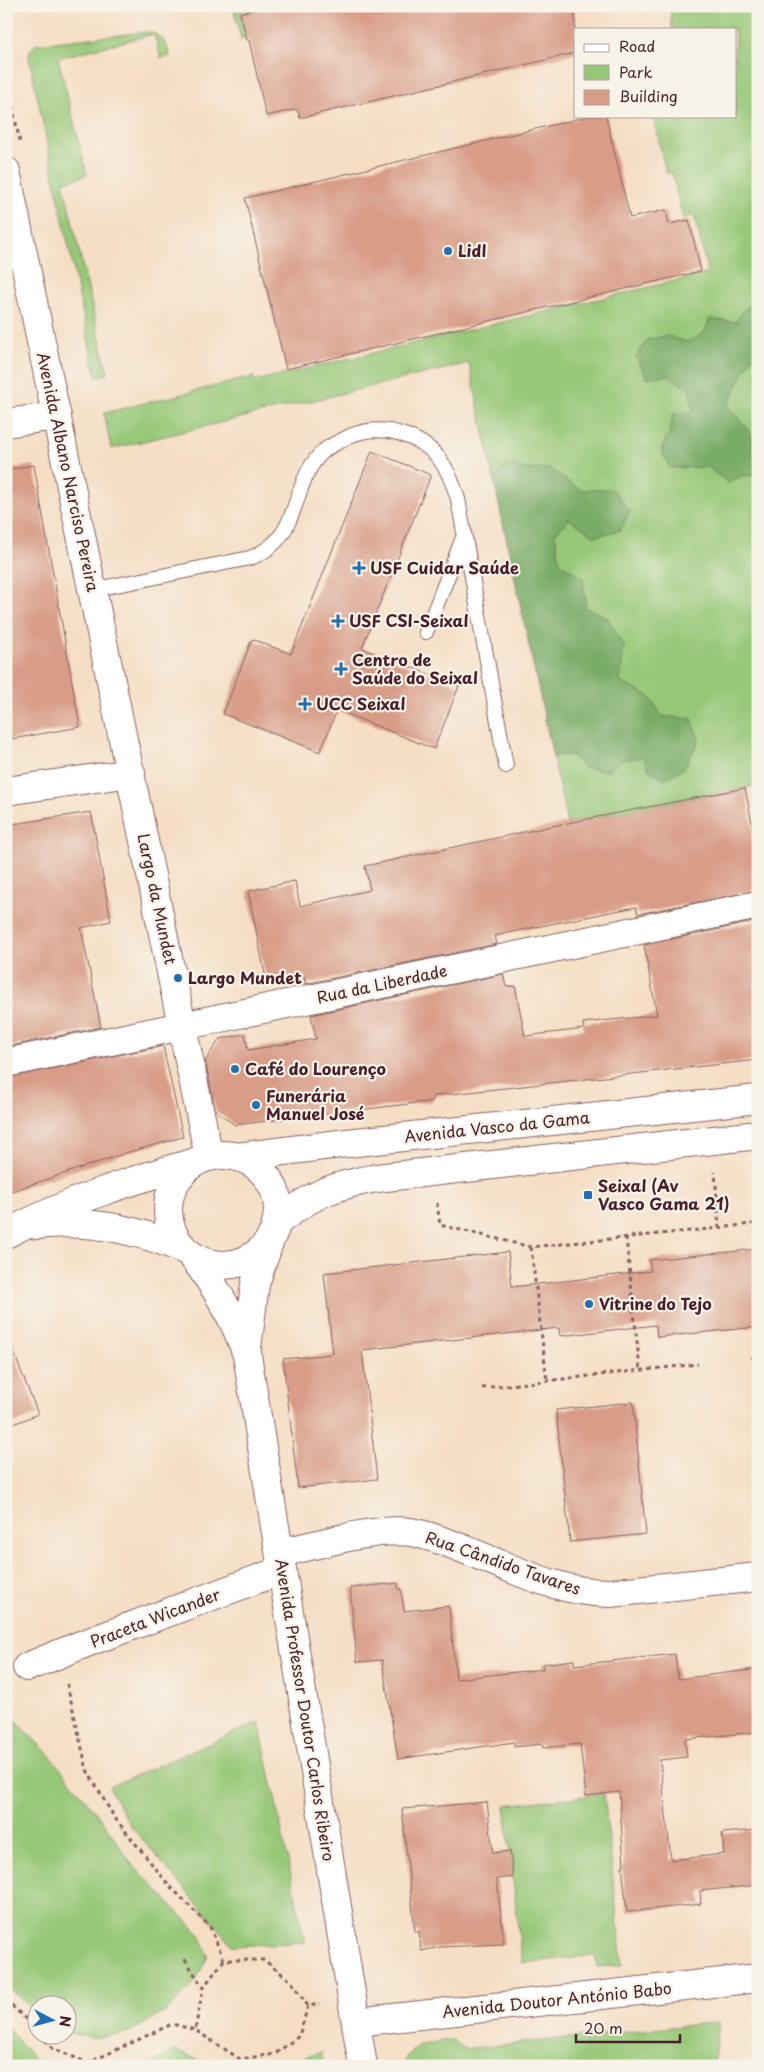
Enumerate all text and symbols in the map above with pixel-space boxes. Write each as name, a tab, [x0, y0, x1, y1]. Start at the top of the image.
legend	[574, 28, 736, 118]
text: Road	[619, 34, 655, 57]
text: Park	[619, 60, 653, 83]
text: Building	[619, 84, 678, 107]
place label: Lidl	[458, 238, 486, 262]
marker: Lidl	[442, 245, 454, 257]
street label: Avenida Albano Narciso Pereira	[32, 350, 106, 594]
place label: USF Cuidar Saúde	[370, 555, 519, 579]
marker: USF Cuidar Saúde	[352, 561, 366, 575]
place label: USF CSI-Seixal	[349, 608, 468, 632]
marker: USF CSI-Seixal	[331, 614, 345, 628]
place label: Centro de Saúde do Seixal	[352, 647, 478, 689]
marker: Centro de Saúde do Seixal	[334, 662, 348, 676]
place label: UCC Seixal	[316, 691, 405, 715]
marker: UCC Seixal	[298, 697, 312, 711]
street label: Largo da Mundet	[132, 831, 184, 967]
street label: Rua da Liberdade	[314, 957, 449, 1009]
place label: Largo Mundet	[188, 965, 302, 989]
marker: Largo Mundet	[172, 972, 184, 984]
place label: Café do Lourenço	[245, 1056, 386, 1080]
marker: Café do Lourenço	[229, 1063, 241, 1075]
place label: Funerária Manuel José	[266, 1083, 365, 1125]
marker: Funerária Manuel José	[250, 1099, 262, 1111]
street label: Avenida Vasco da Gama	[403, 1104, 591, 1148]
place label: Seixal (Av Vasco Gama 21)	[598, 1173, 730, 1215]
marker: Seixal (Av Vasco Gama 21)	[582, 1189, 594, 1201]
place label: Vitrine do Tejo	[599, 1291, 712, 1315]
marker: Vitrine do Tejo	[583, 1298, 595, 1310]
street label: Rua Cândido Tavares	[423, 1524, 584, 1600]
street label: Avenida Professor Doutor Carlos Ribeiro	[270, 1557, 342, 1863]
street label: Praceta Wicander	[86, 1581, 224, 1653]
street label: Avenida Doutor António Babo	[441, 1975, 673, 2023]
north arrow	[28, 1994, 78, 2044]
scale bar	[576, 2012, 680, 2044]
text: N	[54, 2015, 76, 2028]
text: 20 m	[584, 2016, 623, 2039]

